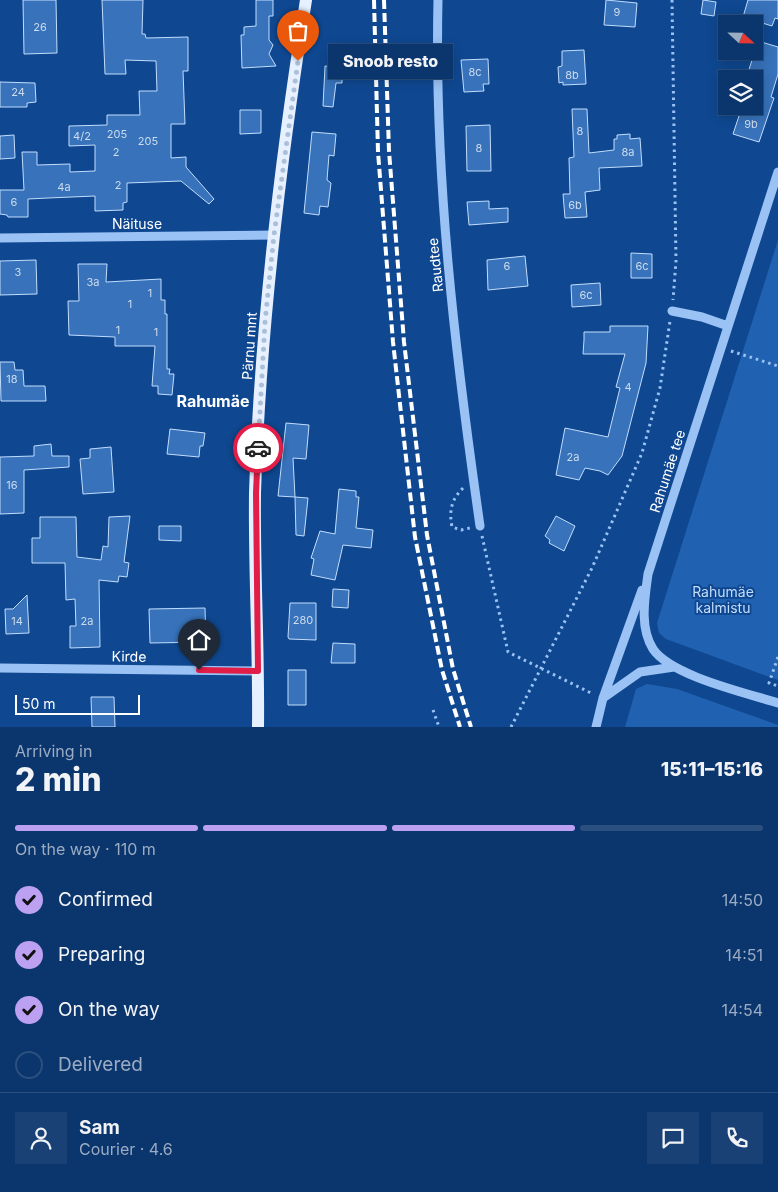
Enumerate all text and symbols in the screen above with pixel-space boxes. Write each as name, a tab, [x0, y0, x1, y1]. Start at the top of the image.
house number: 9	[614, 5, 621, 19]
pin	[277, 10, 319, 61]
north arrow	[718, 15, 762, 60]
map controls	[718, 15, 763, 115]
icon: bag	[284, 17, 312, 45]
house number: 26	[33, 20, 47, 34]
callout: Snoob resto	[328, 44, 453, 78]
text: Snoob resto	[343, 51, 438, 71]
house number: 8c	[468, 65, 482, 79]
house number: 8b	[565, 68, 579, 82]
button: layers	[718, 70, 763, 115]
house number: 24	[11, 85, 25, 99]
house number: 9b	[744, 117, 758, 131]
house number: 8	[577, 124, 584, 138]
house number: 205	[107, 127, 127, 141]
house number: 4/2	[73, 129, 91, 143]
house number: 205	[138, 134, 158, 148]
house number: 8	[476, 141, 483, 155]
house number: 2	[113, 145, 119, 159]
house number: 8a	[622, 145, 634, 159]
house number: 2	[115, 178, 121, 192]
house number: 4a	[57, 180, 71, 194]
house number: 6	[11, 195, 18, 209]
house number: 6b	[568, 198, 582, 212]
street label: Näituse	[112, 215, 162, 232]
street label: Raudtee	[424, 237, 446, 293]
house number: 6	[504, 259, 511, 273]
house number: 6c	[635, 259, 649, 273]
house number: 3	[15, 265, 22, 279]
house number: 3a	[87, 275, 99, 289]
house number: 1	[148, 286, 152, 300]
house number: 6c	[579, 288, 593, 302]
house number: 1	[128, 297, 132, 311]
street label: Pärnu mnt	[238, 311, 260, 380]
house number: 1	[116, 323, 120, 337]
house number: 1	[154, 325, 158, 339]
house number: 18	[6, 372, 18, 386]
house number: 4	[624, 380, 632, 394]
district label: Rahumäe	[176, 391, 250, 411]
courier	[233, 423, 283, 473]
street label: Rahumäe tee	[646, 427, 688, 515]
icon: car	[244, 434, 272, 462]
house number: 2a	[567, 450, 579, 464]
house number: 16	[6, 478, 18, 492]
park label: Rahumäe kalmistu	[692, 583, 754, 616]
house number: 280	[293, 613, 313, 627]
house number: 14	[11, 614, 23, 628]
house number: 2a	[81, 614, 93, 628]
pin	[178, 619, 220, 670]
icon: home	[185, 626, 213, 654]
street label: Kirde	[111, 647, 147, 665]
scale bar	[15, 692, 140, 715]
text: 50 m	[22, 695, 56, 712]
text: Arriving in	[15, 741, 92, 761]
text: 15:11–15:16	[661, 758, 763, 781]
text: 2 min	[15, 760, 101, 799]
text: On the way · 110 m	[15, 839, 156, 859]
icon: check	[15, 886, 43, 914]
text: Confirmed	[58, 888, 153, 911]
text: 14:50	[722, 890, 763, 910]
icon: check	[15, 941, 43, 969]
text: Preparing	[58, 943, 145, 966]
text: 14:51	[725, 945, 763, 965]
icon: check	[15, 996, 43, 1024]
text: On the way	[58, 998, 160, 1021]
text: 14:54	[721, 1000, 763, 1020]
text: Delivered	[58, 1053, 143, 1076]
button: person	[15, 1112, 67, 1164]
button: chat	[647, 1112, 699, 1164]
button: phone	[711, 1112, 763, 1164]
text: Sam	[79, 1116, 120, 1139]
text: Courier · 4.6	[79, 1139, 173, 1159]

